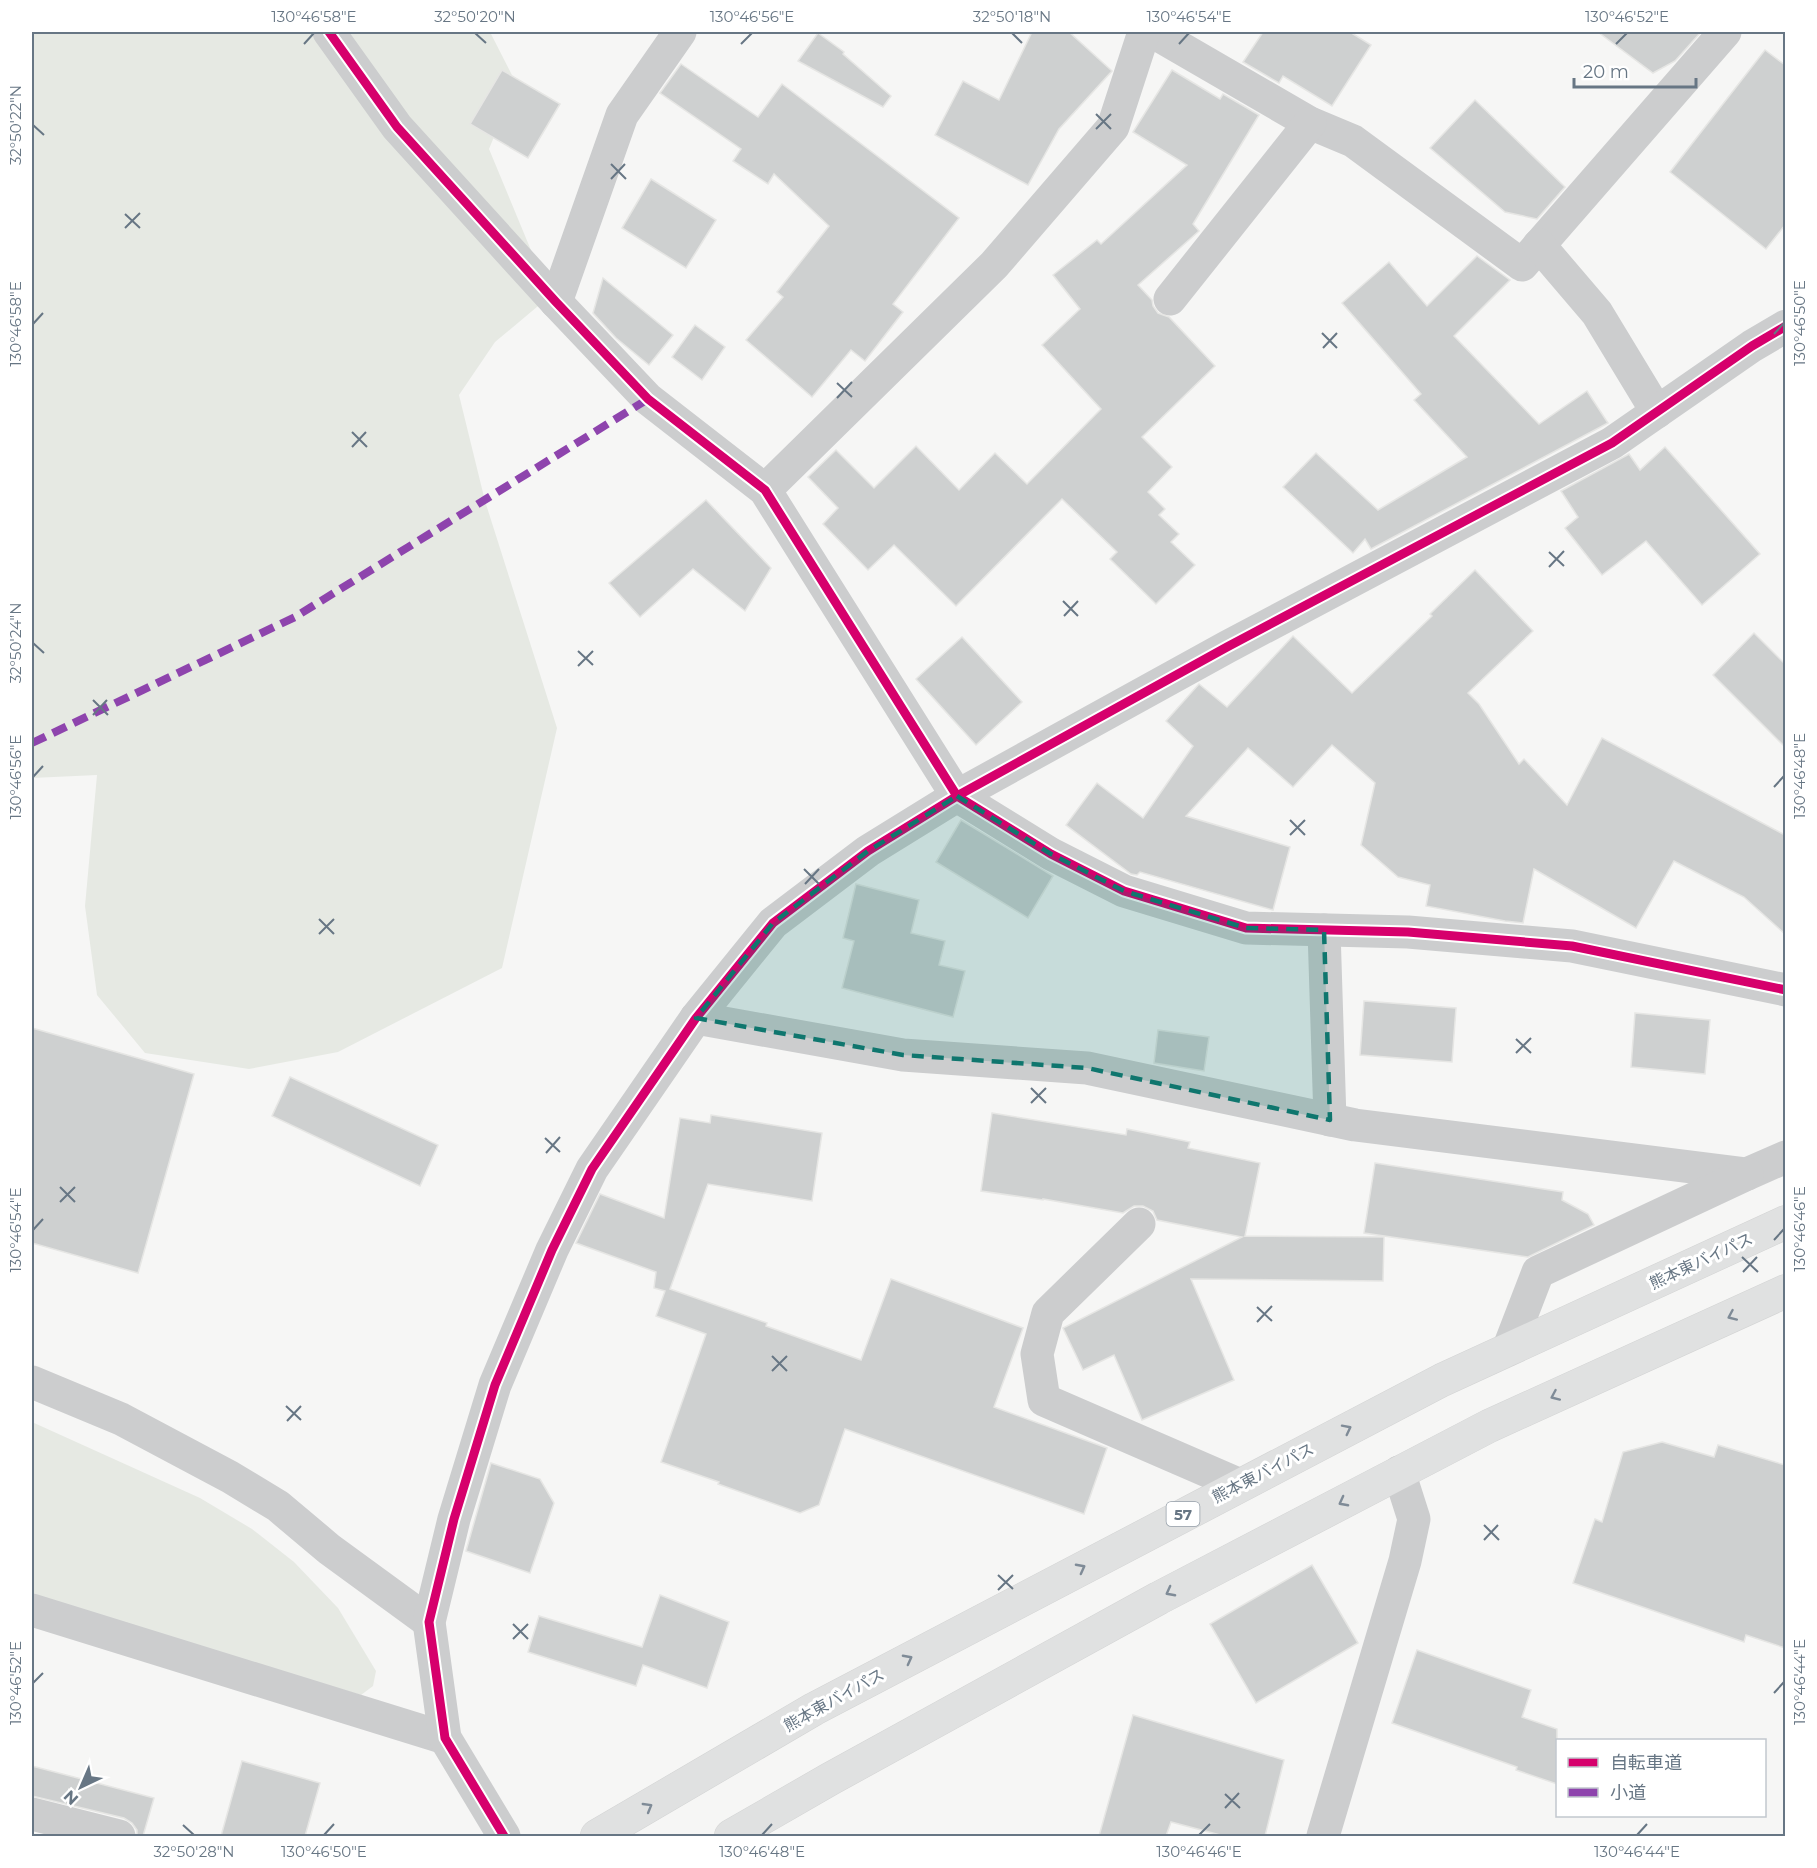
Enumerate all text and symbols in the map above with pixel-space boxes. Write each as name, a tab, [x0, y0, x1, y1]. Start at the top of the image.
text: 130°46'58"E	[271, 7, 357, 26]
text: 32°50'20"N	[434, 7, 516, 26]
text: 130°46'56"E	[710, 7, 794, 26]
text: 32°50'18"N	[973, 7, 1051, 26]
text: 130°46'54"E	[1146, 7, 1232, 26]
text: 130°46'52"E	[1585, 7, 1669, 26]
scale bar	[1574, 51, 1696, 89]
text: 20 m	[1583, 61, 1629, 83]
text: 32°50'22"N	[6, 85, 25, 165]
text: 130°46'50"E	[1790, 280, 1809, 366]
text: 130°46'58"E	[6, 281, 25, 367]
text: 32°50'24"N	[6, 603, 25, 683]
text: 130°46'48"E	[1790, 733, 1809, 819]
text: 130°46'56"E	[6, 735, 25, 819]
text: 130°46'46"E	[1790, 1186, 1809, 1272]
text: 130°46'54"E	[6, 1187, 25, 1273]
street label: 熊本東バイパス	[1646, 1229, 1756, 1293]
one-way arrow	[1728, 1308, 1739, 1320]
one-way arrow	[1550, 1389, 1561, 1401]
one-way arrow	[1341, 1425, 1351, 1436]
street label: 熊本東バイパス	[1209, 1439, 1317, 1507]
one-way arrow	[1338, 1495, 1349, 1506]
road number: 57	[1166, 1502, 1200, 1526]
one-way arrow	[1075, 1564, 1085, 1575]
one-way arrow	[1165, 1585, 1176, 1597]
text: 130°46'44"E	[1790, 1639, 1809, 1725]
text: 130°46'52"E	[6, 1641, 25, 1725]
one-way arrow	[902, 1655, 913, 1666]
street label: 熊本東バイパス	[781, 1665, 887, 1735]
legend	[1556, 1739, 1766, 1817]
text: 自転車道	[1610, 1752, 1682, 1774]
north arrow	[51, 1757, 111, 1817]
text: 小道	[1610, 1782, 1646, 1804]
text: N	[60, 1786, 82, 1809]
one-way arrow	[641, 1803, 652, 1814]
text: 32°50'28"N	[153, 1842, 235, 1861]
text: 130°46'50"E	[281, 1842, 367, 1861]
text: 130°46'48"E	[719, 1842, 805, 1861]
text: 130°46'46"E	[1156, 1842, 1242, 1861]
text: 130°46'44"E	[1594, 1842, 1680, 1861]

